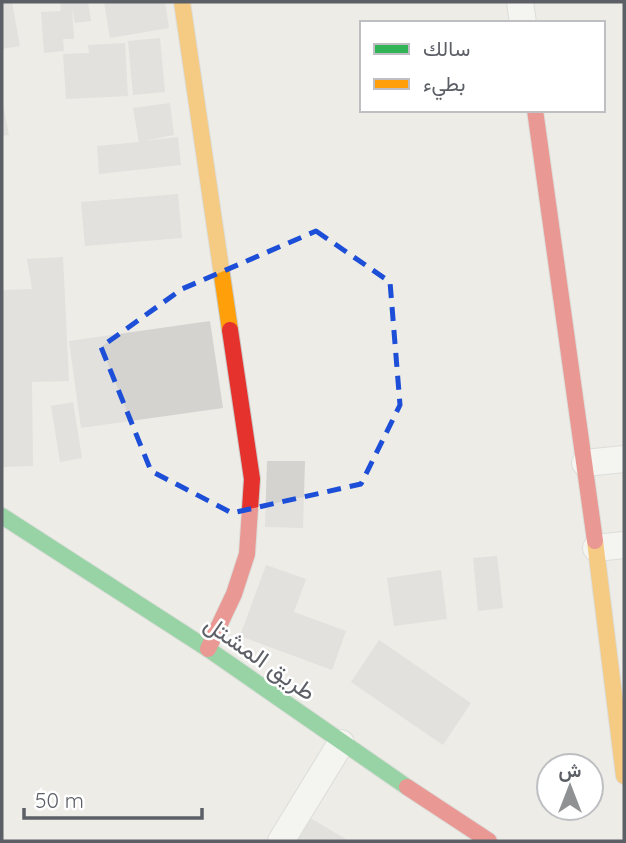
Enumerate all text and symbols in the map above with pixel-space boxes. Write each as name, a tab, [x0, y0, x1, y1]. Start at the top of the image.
legend	[360, 21, 605, 112]
text: سالك	[423, 35, 470, 61]
text: بطيء	[423, 70, 466, 101]
street label: طريق المشتل	[198, 608, 322, 707]
north arrow	[535, 752, 605, 822]
text: ش	[559, 758, 582, 782]
scale bar	[24, 776, 203, 820]
text: 50 m	[35, 787, 84, 813]

